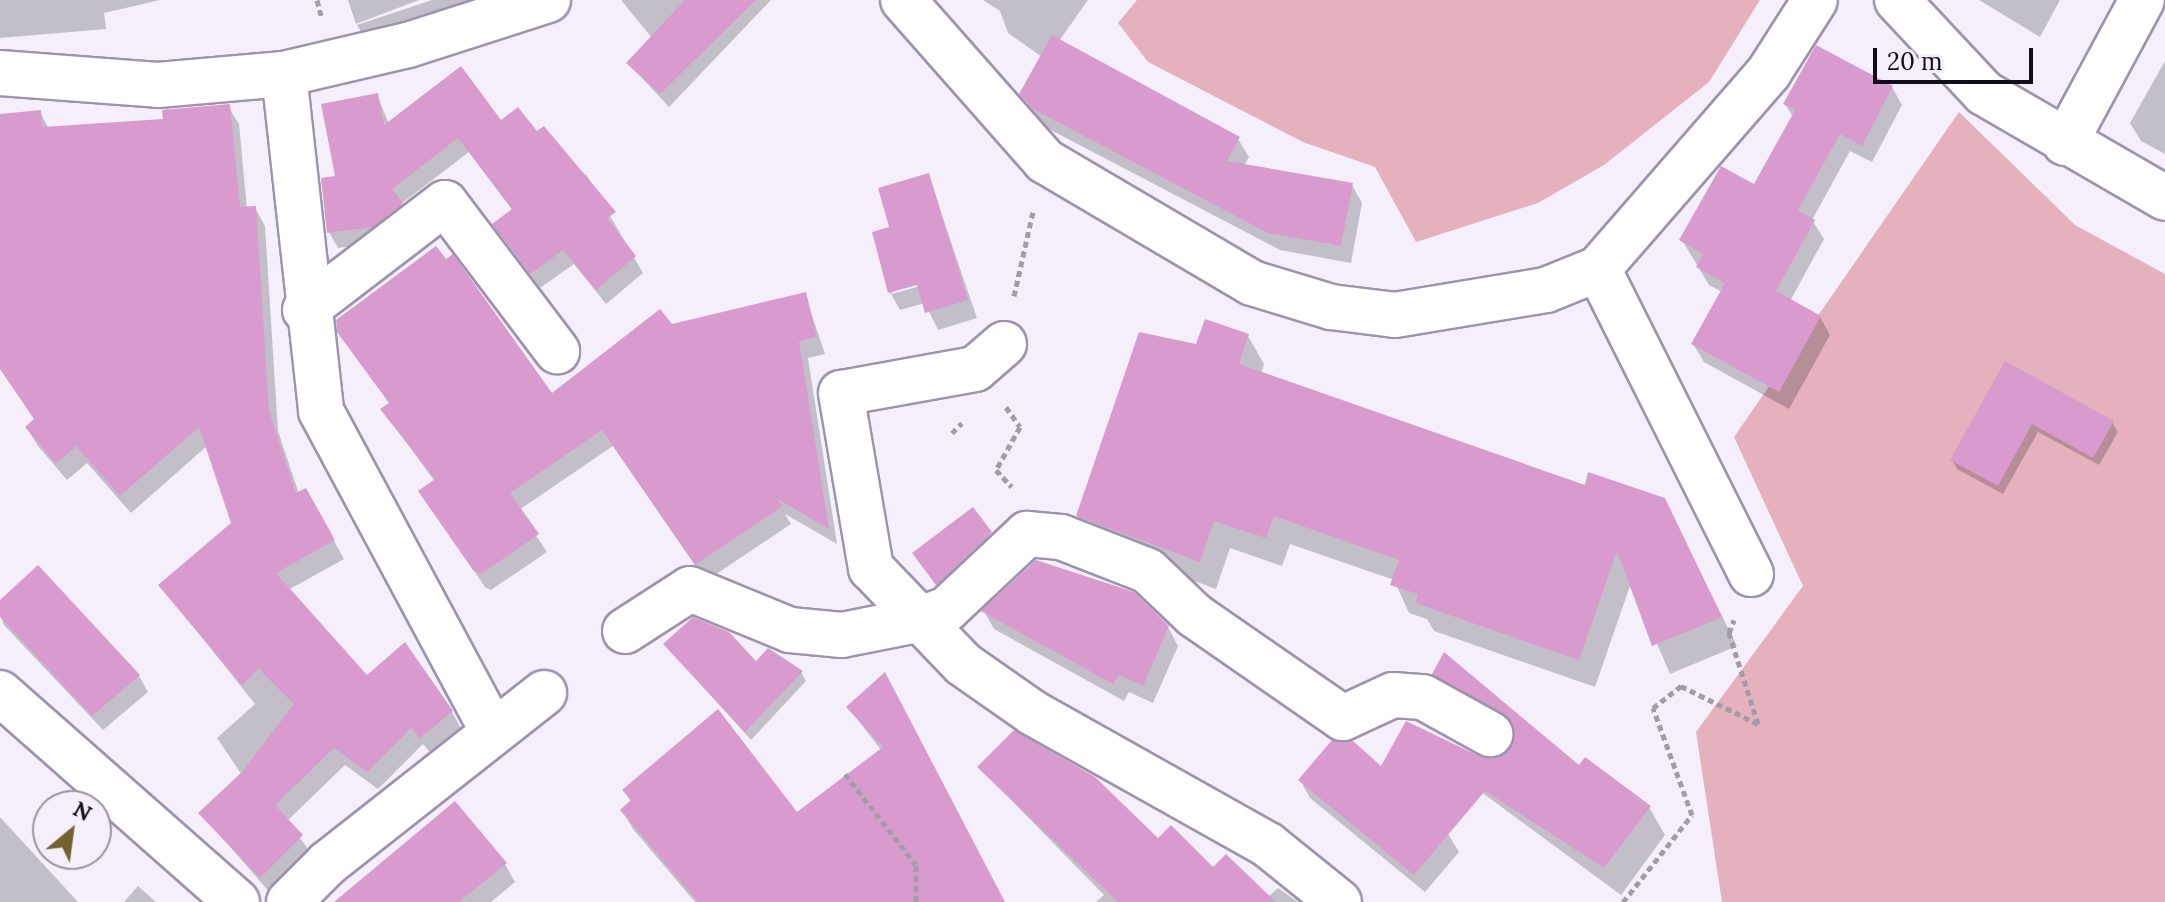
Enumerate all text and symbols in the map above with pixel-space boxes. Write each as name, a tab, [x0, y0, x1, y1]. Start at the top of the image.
scale bar	[1877, 32, 2037, 82]
text: 20 m	[1887, 46, 1943, 77]
north arrow	[32, 790, 112, 870]
text: N	[68, 794, 97, 827]

